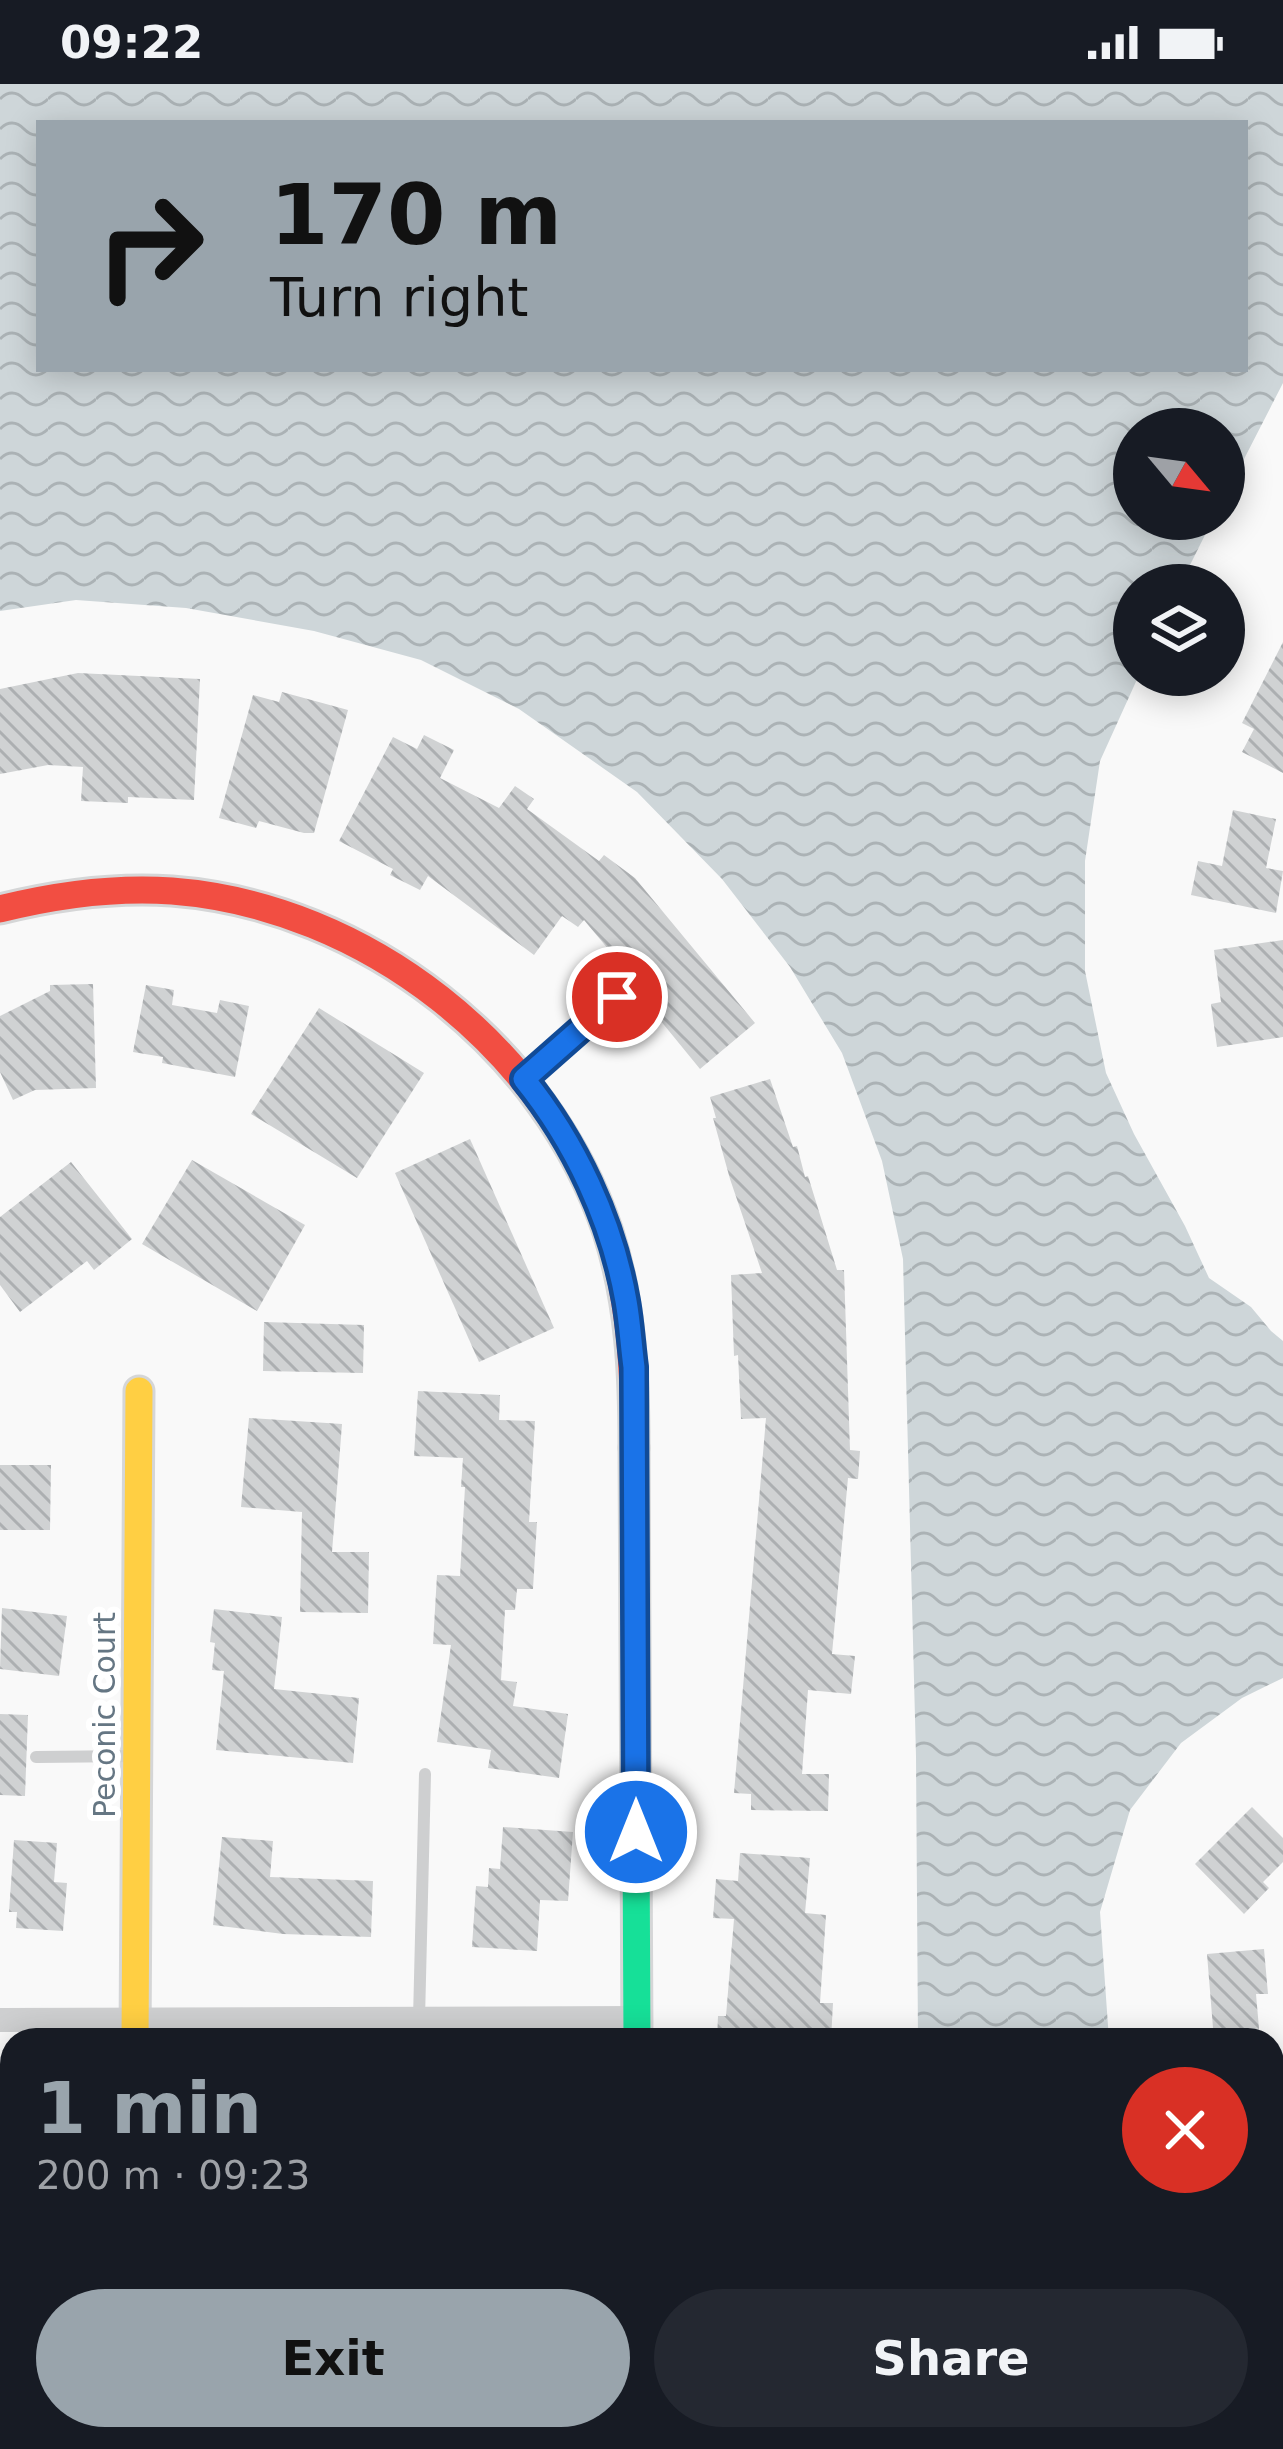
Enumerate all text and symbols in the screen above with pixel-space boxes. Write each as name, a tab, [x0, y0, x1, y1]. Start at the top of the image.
text: 09:22	[60, 16, 203, 69]
text: 170 m	[270, 166, 562, 264]
icon: right	[72, 168, 228, 324]
text: Turn right	[270, 266, 529, 329]
north arrow	[1113, 408, 1245, 540]
map controls	[1113, 408, 1245, 696]
button: layers	[1113, 564, 1245, 696]
pin	[566, 946, 668, 1048]
icon: arrive	[584, 964, 650, 1030]
street label: Peconic Court	[87, 1612, 122, 1818]
position arrow	[573, 1769, 699, 1895]
text: 1 min	[36, 2066, 262, 2150]
button: close	[1122, 2067, 1248, 2193]
text: 200 m · 09:23	[36, 2153, 310, 2198]
button: Exit	[36, 2289, 630, 2427]
button: Share	[654, 2289, 1248, 2427]

